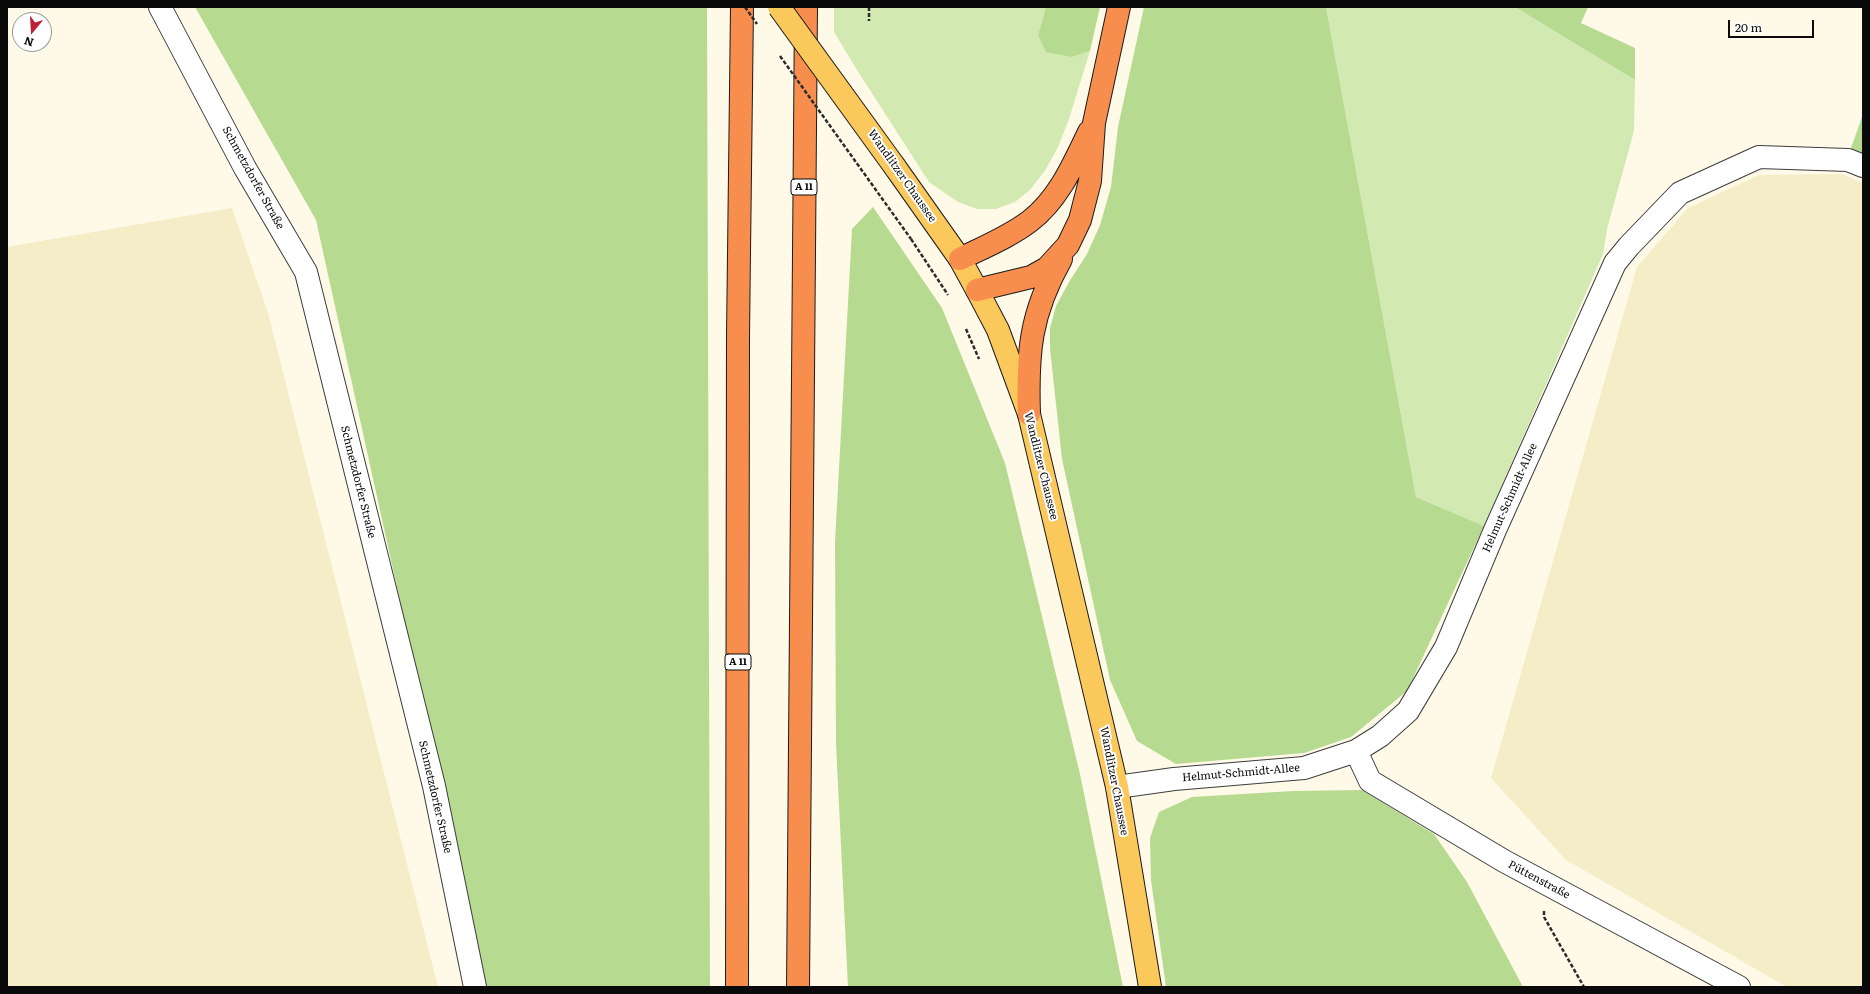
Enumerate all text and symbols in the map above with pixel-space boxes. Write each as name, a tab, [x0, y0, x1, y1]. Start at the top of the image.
north arrow	[12, 12, 52, 52]
scale bar	[1730, 12, 1816, 38]
text: 20 m	[1735, 18, 1762, 36]
text: N	[22, 33, 35, 51]
street label: Schmetzdorfer Straße	[219, 124, 287, 232]
street label: Wandlitzer Chaussee	[865, 127, 939, 225]
road number: A 11	[791, 179, 817, 195]
street label: Wandlitzer Chaussee	[1021, 411, 1061, 521]
street label: Schmetzdorfer Straße	[338, 424, 378, 540]
street label: Helmut-Schmidt-Allee	[1480, 441, 1540, 555]
road number: A 11	[725, 654, 751, 670]
street label: Wandlitzer Chaussee	[1097, 726, 1131, 836]
street label: Schmetzdorfer Straße	[416, 739, 454, 855]
street label: Helmut-Schmidt-Allee	[1182, 761, 1300, 785]
street label: Püttenstraße	[1506, 858, 1572, 902]

